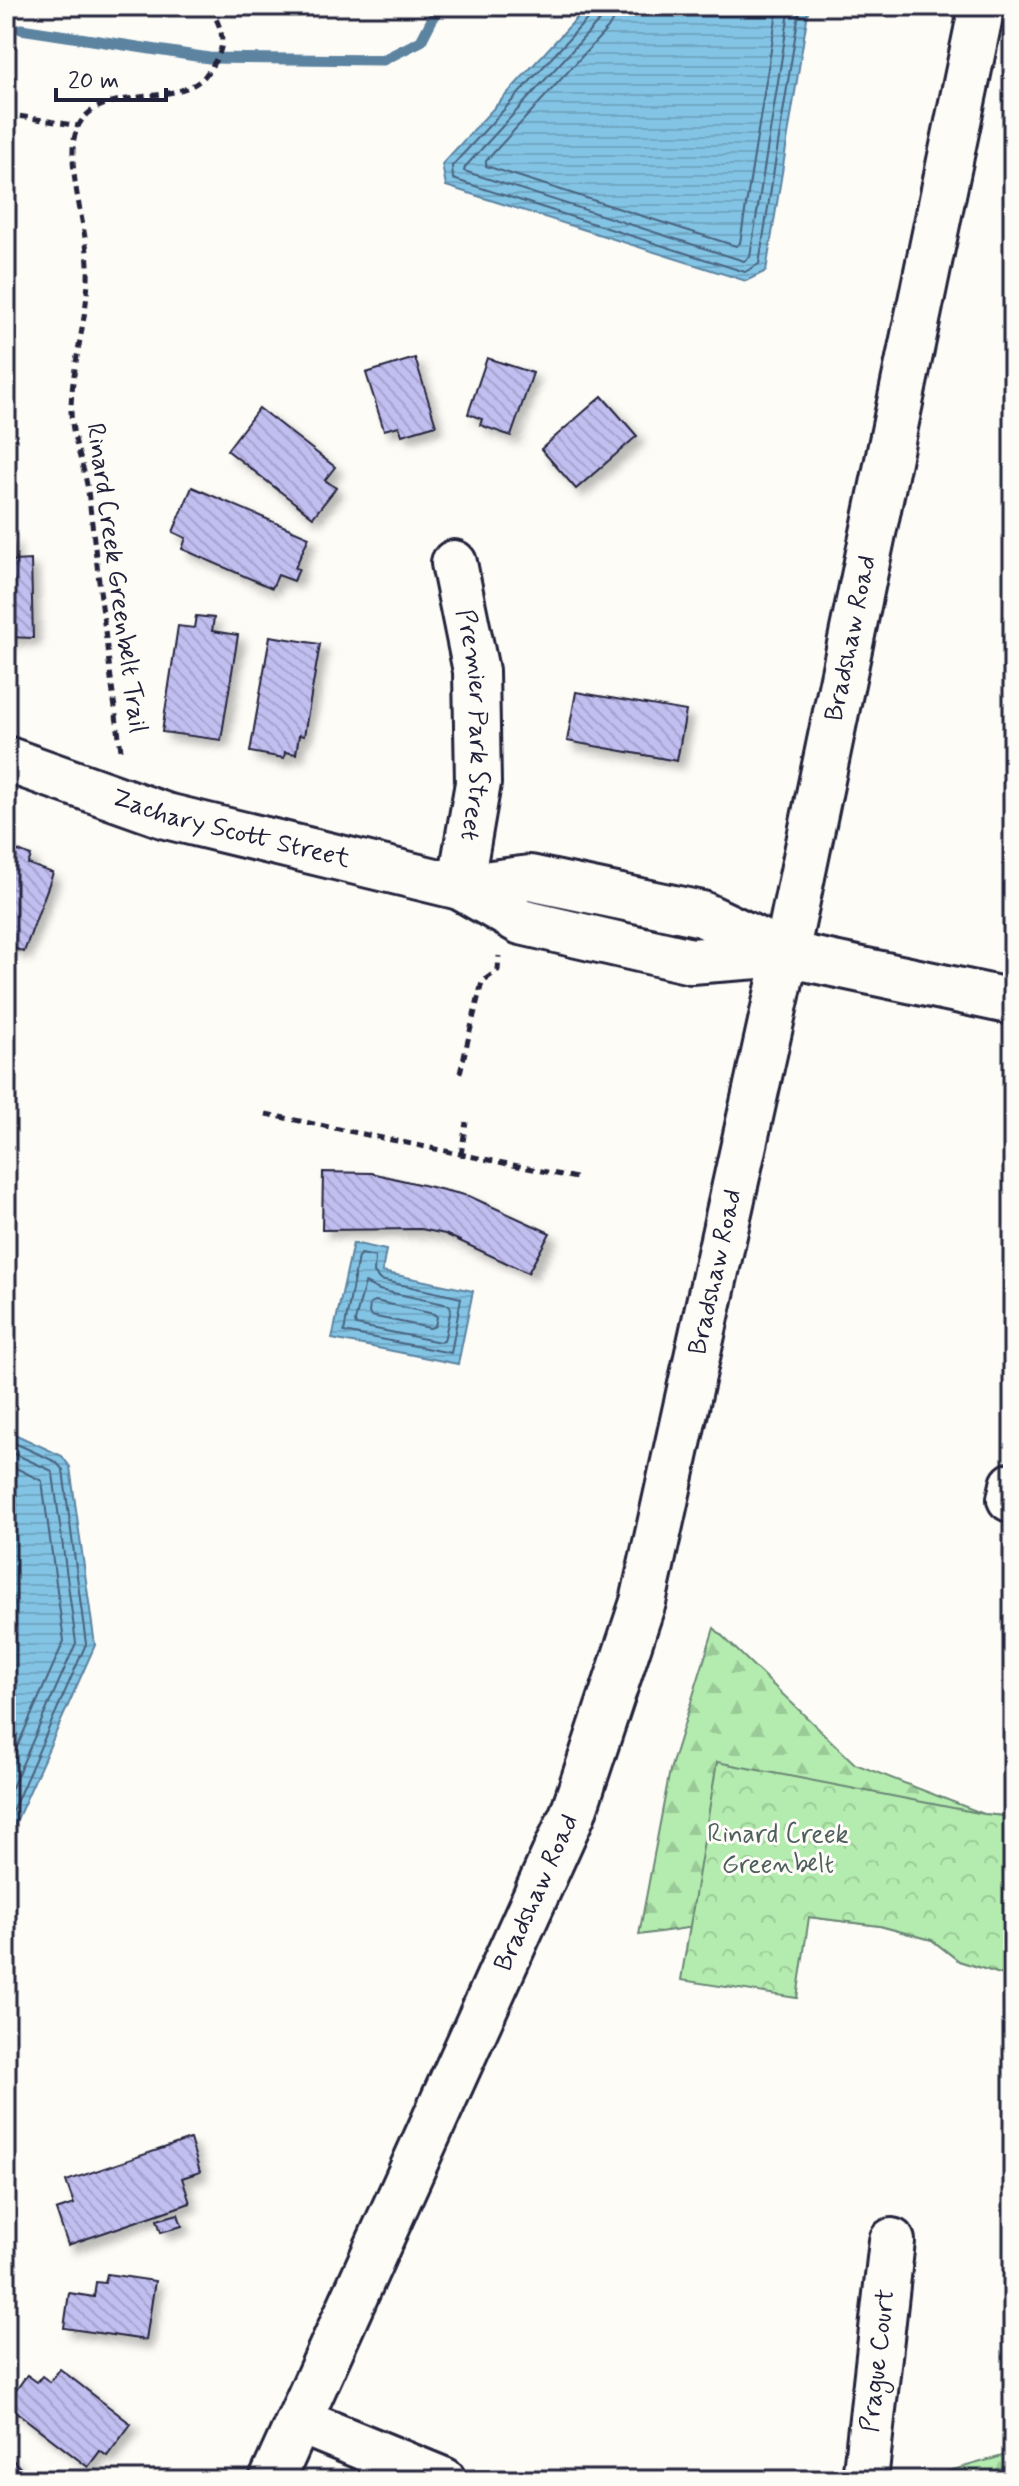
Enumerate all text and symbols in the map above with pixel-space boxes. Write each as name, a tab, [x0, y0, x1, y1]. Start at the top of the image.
scale bar	[56, 52, 166, 102]
text: 20 m	[68, 66, 119, 97]
street label: Rinard Creek Greenbelt Trail	[77, 421, 155, 735]
street label: Bradshaw Road	[818, 552, 885, 724]
street label: Premier Park Street	[447, 606, 495, 843]
street label: Zachary Scott Street	[107, 781, 354, 877]
street label: Bradshaw Road	[681, 1186, 751, 1358]
street label: Bradshaw Road	[487, 1809, 587, 1977]
park label: Rinard Creek Greenbelt	[707, 1818, 849, 1882]
street label: Prague Court	[853, 2287, 903, 2434]

